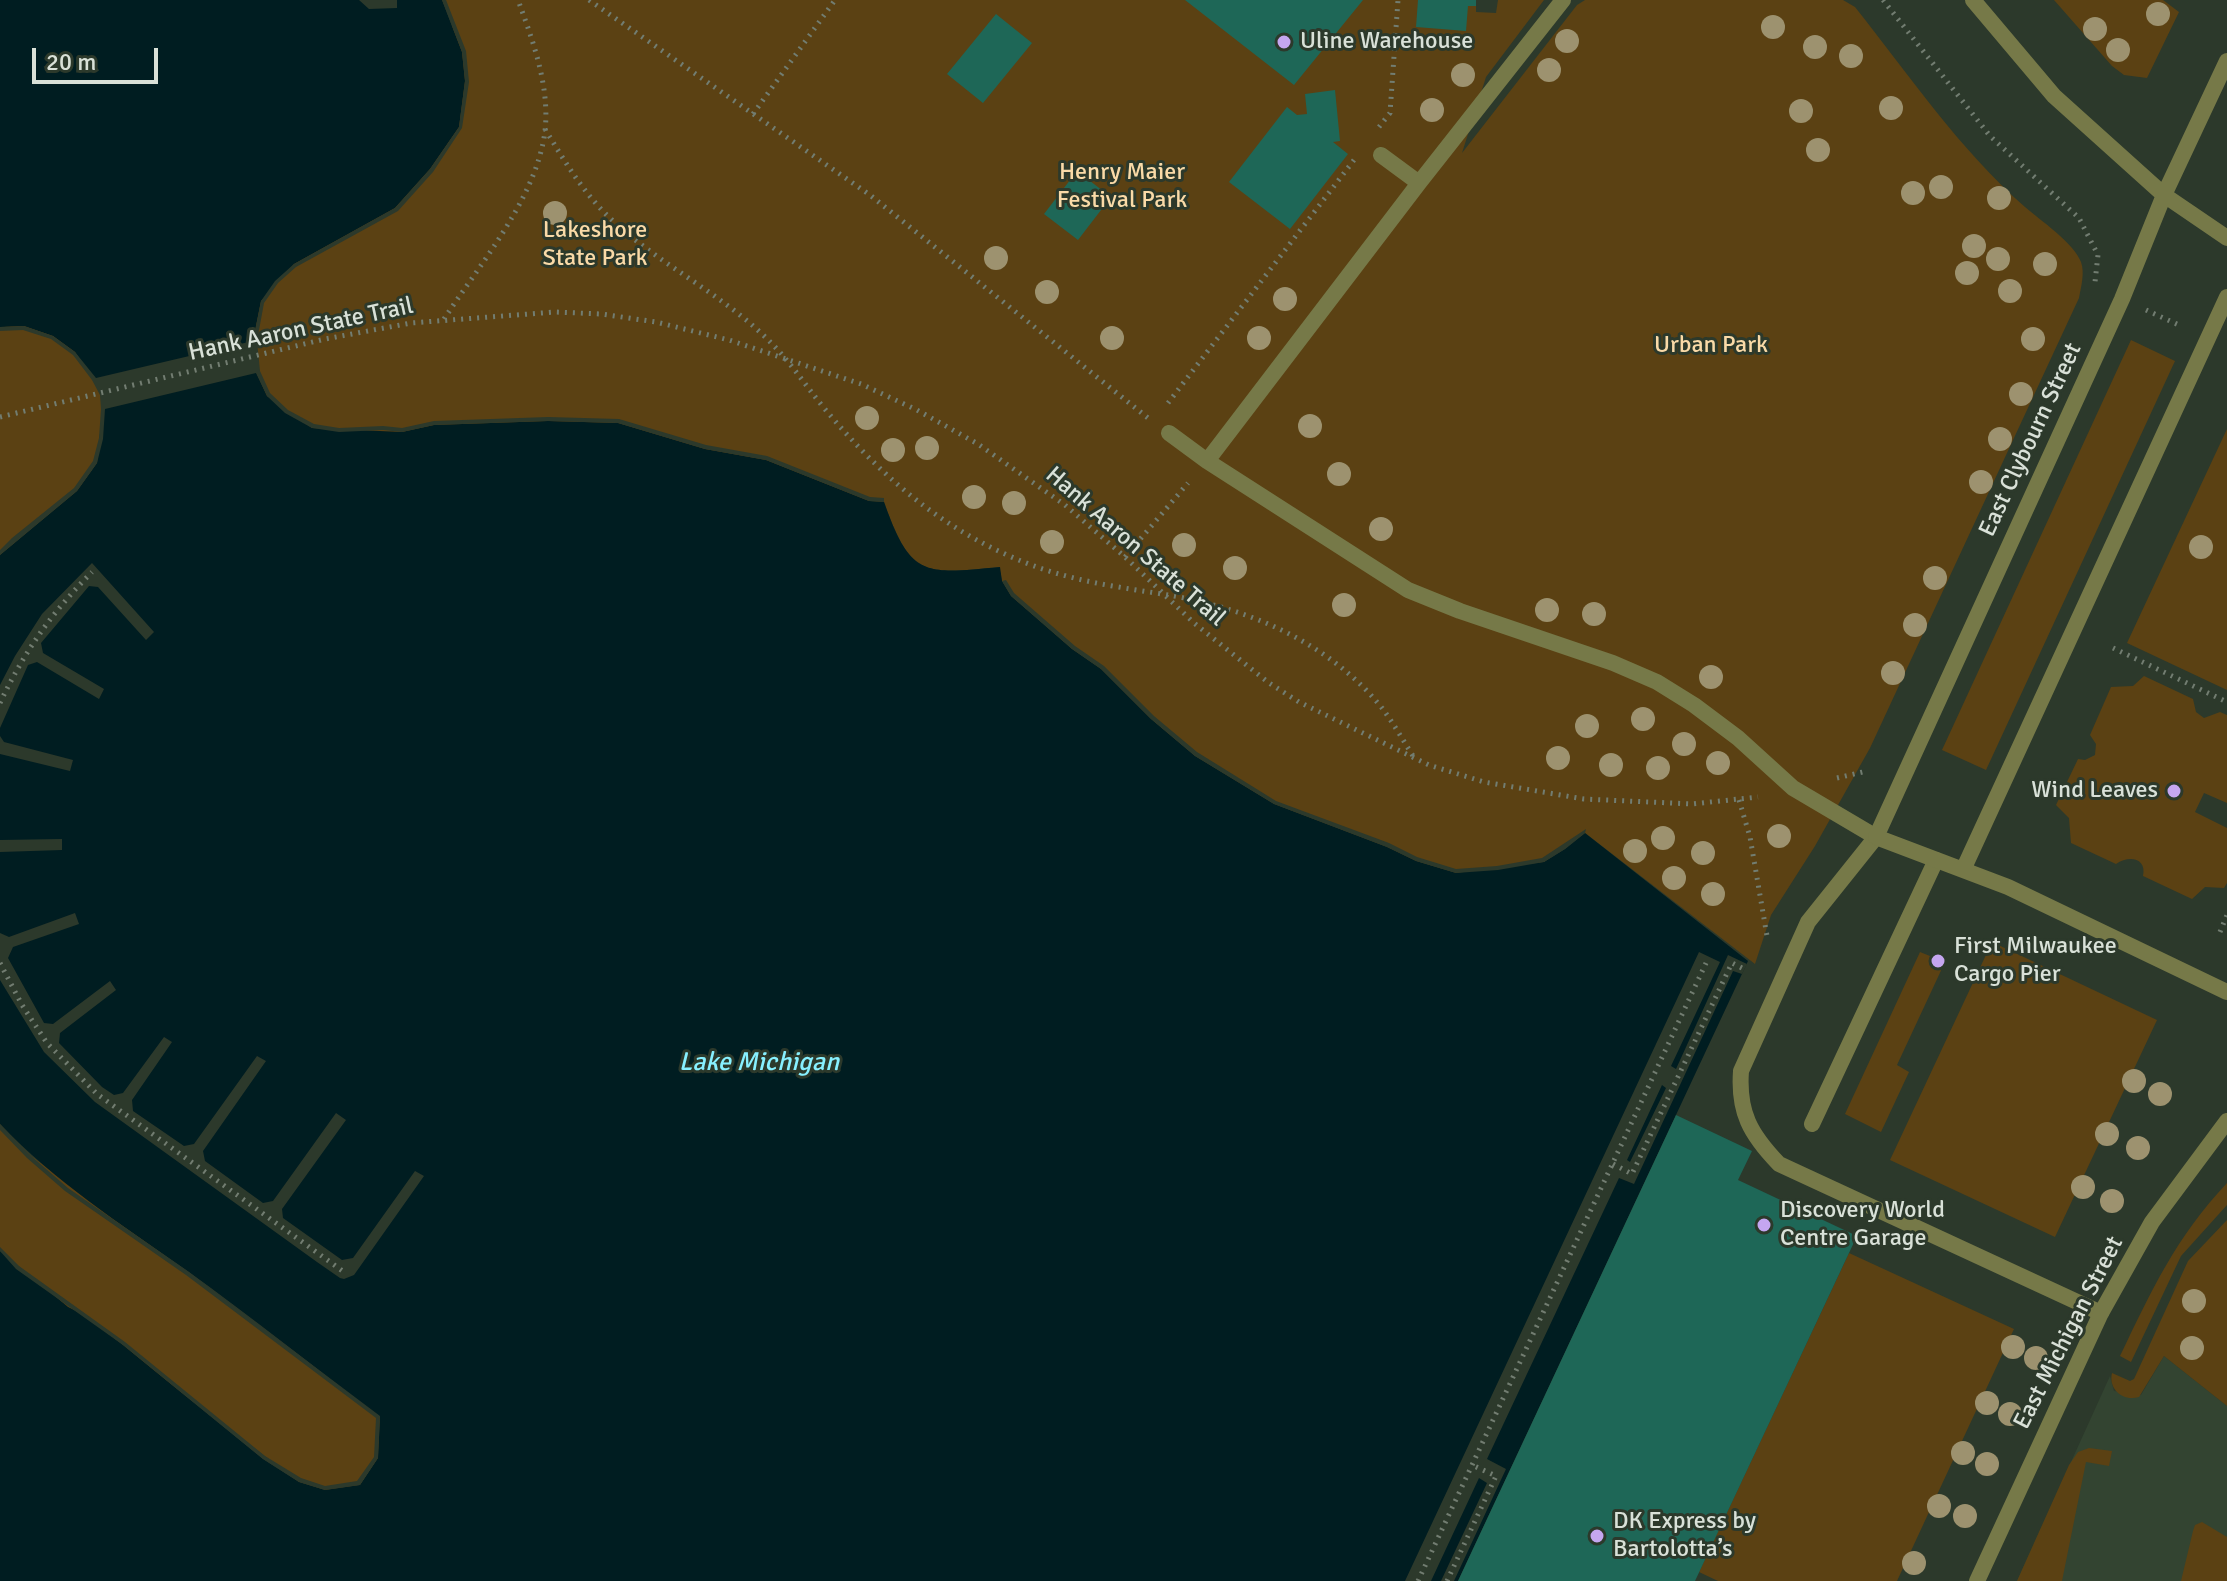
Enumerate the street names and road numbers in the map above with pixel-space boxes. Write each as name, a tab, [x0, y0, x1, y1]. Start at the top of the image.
street label: Hank Aaron State Trail	[186, 292, 416, 368]
street label: East Clybourn Street	[1974, 339, 2088, 541]
street label: Hank Aaron State Trail	[1039, 461, 1231, 633]
street label: East Michigan Street	[2008, 1232, 2130, 1434]

